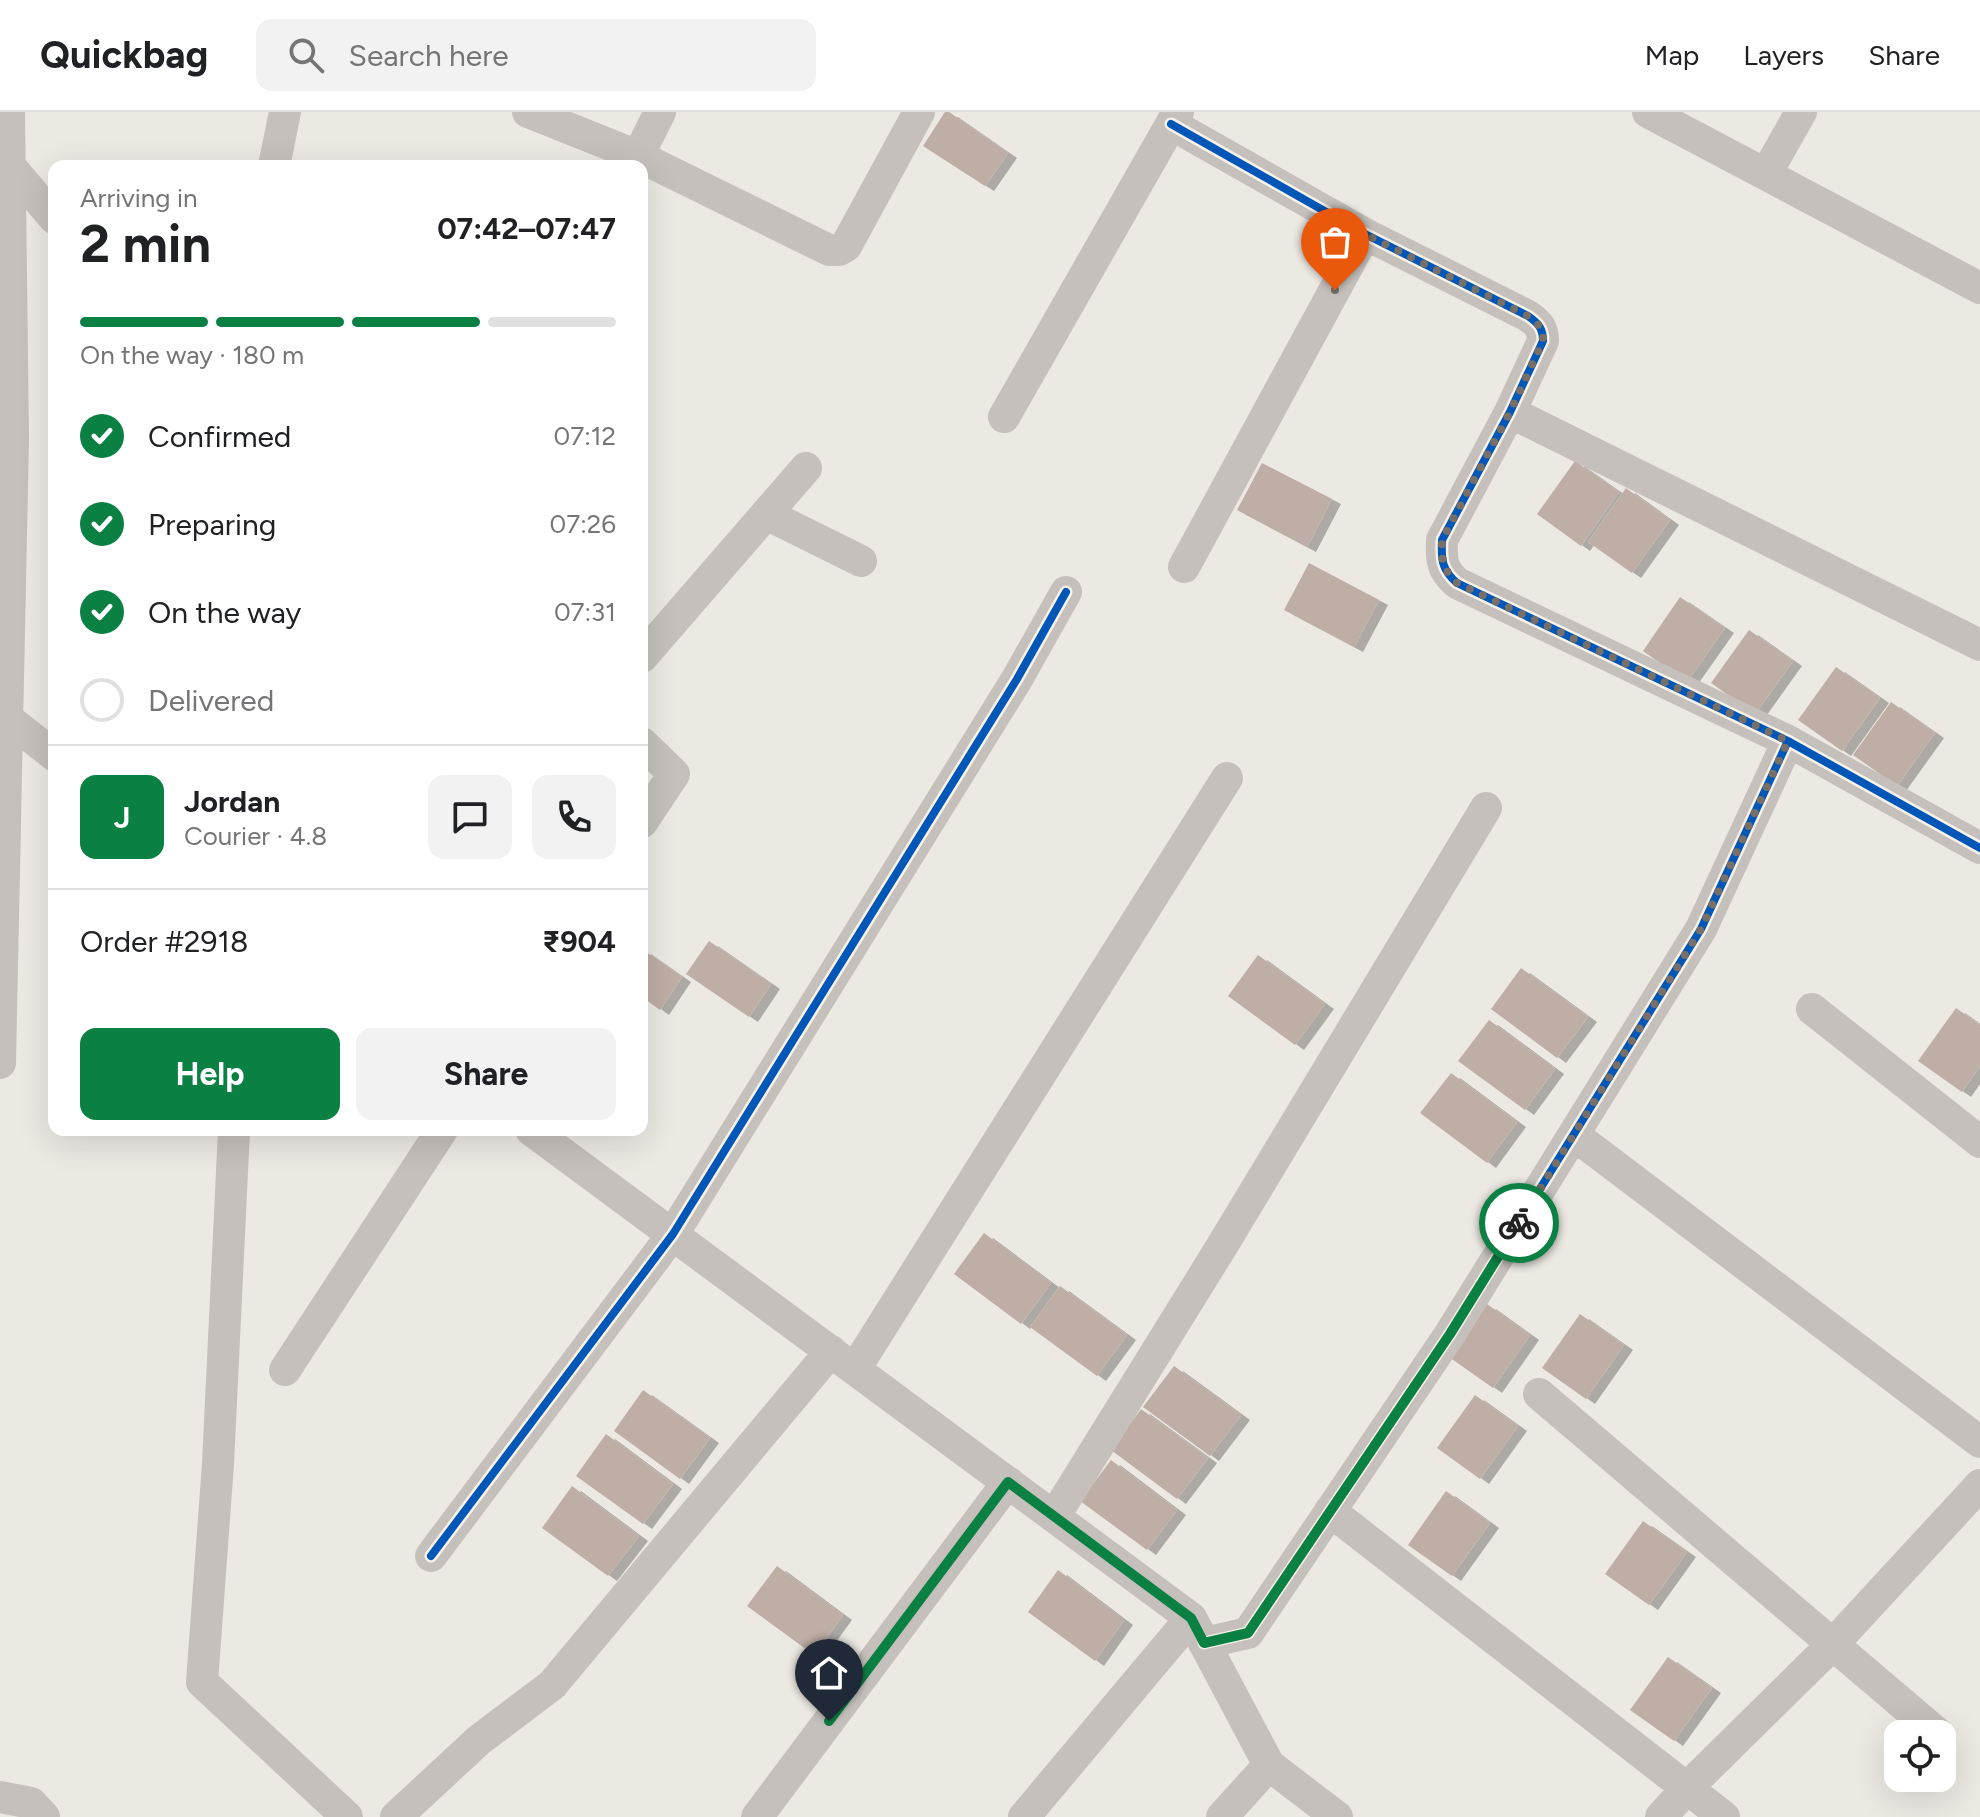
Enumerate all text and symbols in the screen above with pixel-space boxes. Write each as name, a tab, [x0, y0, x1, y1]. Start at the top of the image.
search box	[256, 19, 816, 91]
text: Quickbag	[40, 32, 208, 78]
icon: search	[284, 33, 328, 77]
text: Search here	[348, 37, 509, 74]
text: Map	[1645, 38, 1699, 72]
text: Layers	[1743, 38, 1824, 72]
text: Share	[1868, 38, 1940, 72]
text: Arriving in	[80, 182, 198, 214]
pin	[1301, 208, 1369, 290]
text: 07:42–07:47	[437, 210, 616, 247]
text: 2 min	[80, 213, 211, 275]
icon: bag	[1313, 220, 1357, 264]
text: On the way · 180 m	[80, 339, 304, 371]
icon: check	[80, 414, 124, 458]
text: Confirmed	[148, 418, 291, 455]
text: 07:12	[554, 420, 616, 452]
icon: check	[80, 502, 124, 546]
text: Preparing	[148, 506, 276, 543]
text: 07:26	[550, 508, 616, 540]
icon: check	[80, 590, 124, 634]
text: On the way	[148, 594, 301, 631]
text: 07:31	[554, 596, 616, 628]
text: Delivered	[148, 682, 274, 719]
button: chat	[428, 775, 512, 859]
button: phone	[532, 775, 616, 859]
text: Jordan	[184, 783, 280, 820]
text: J	[114, 799, 130, 836]
text: Courier · 4.8	[184, 820, 327, 852]
text: Order #2918	[80, 923, 248, 960]
text: ₹904	[542, 923, 616, 960]
button: Help	[80, 1028, 340, 1120]
button: Share	[356, 1028, 616, 1120]
courier	[1479, 1183, 1559, 1263]
icon: bike	[1497, 1201, 1541, 1245]
pin	[795, 1639, 863, 1721]
icon: home	[807, 1651, 851, 1695]
map controls	[1884, 1720, 1956, 1792]
button: locate	[1884, 1720, 1956, 1792]

